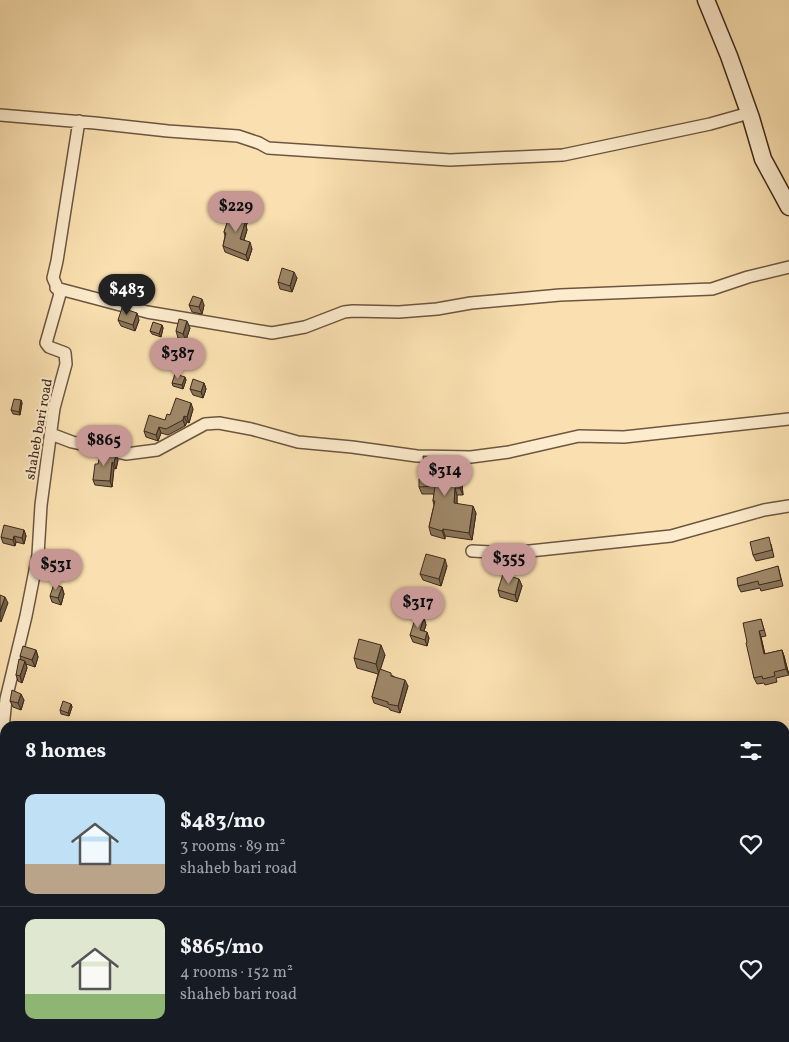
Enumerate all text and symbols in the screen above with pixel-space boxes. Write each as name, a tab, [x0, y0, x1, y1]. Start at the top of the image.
pin: $229	[206, 190, 266, 233]
text: $229	[219, 196, 253, 218]
pin: $483	[97, 274, 157, 316]
text: $483	[109, 279, 145, 301]
pin: $387	[148, 338, 208, 380]
text: $387	[161, 343, 195, 365]
street label: shaheb bari road	[21, 377, 58, 481]
pin: $865	[74, 424, 134, 467]
text: $865	[87, 430, 121, 452]
pin: $314	[415, 454, 475, 497]
text: $314	[428, 460, 462, 482]
pin: $355	[479, 542, 539, 585]
pin: $531	[26, 548, 86, 591]
text: $355	[493, 548, 525, 570]
text: $531	[40, 554, 72, 576]
pin: $317	[388, 586, 448, 629]
text: $317	[402, 592, 434, 614]
text: 8 homes	[25, 737, 106, 766]
icon: filters	[737, 737, 765, 765]
text: $483/mo	[180, 807, 265, 836]
icon: home	[65, 814, 125, 874]
icon: heart	[737, 830, 765, 858]
text: 3 rooms · 89 m²	[180, 836, 285, 858]
text: shaheb bari road	[180, 858, 297, 880]
text: $865/mo	[180, 933, 264, 962]
icon: home	[65, 939, 125, 999]
icon: heart	[737, 955, 765, 983]
text: 4 rooms · 152 m²	[180, 962, 293, 984]
text: shaheb bari road	[180, 984, 297, 1006]

